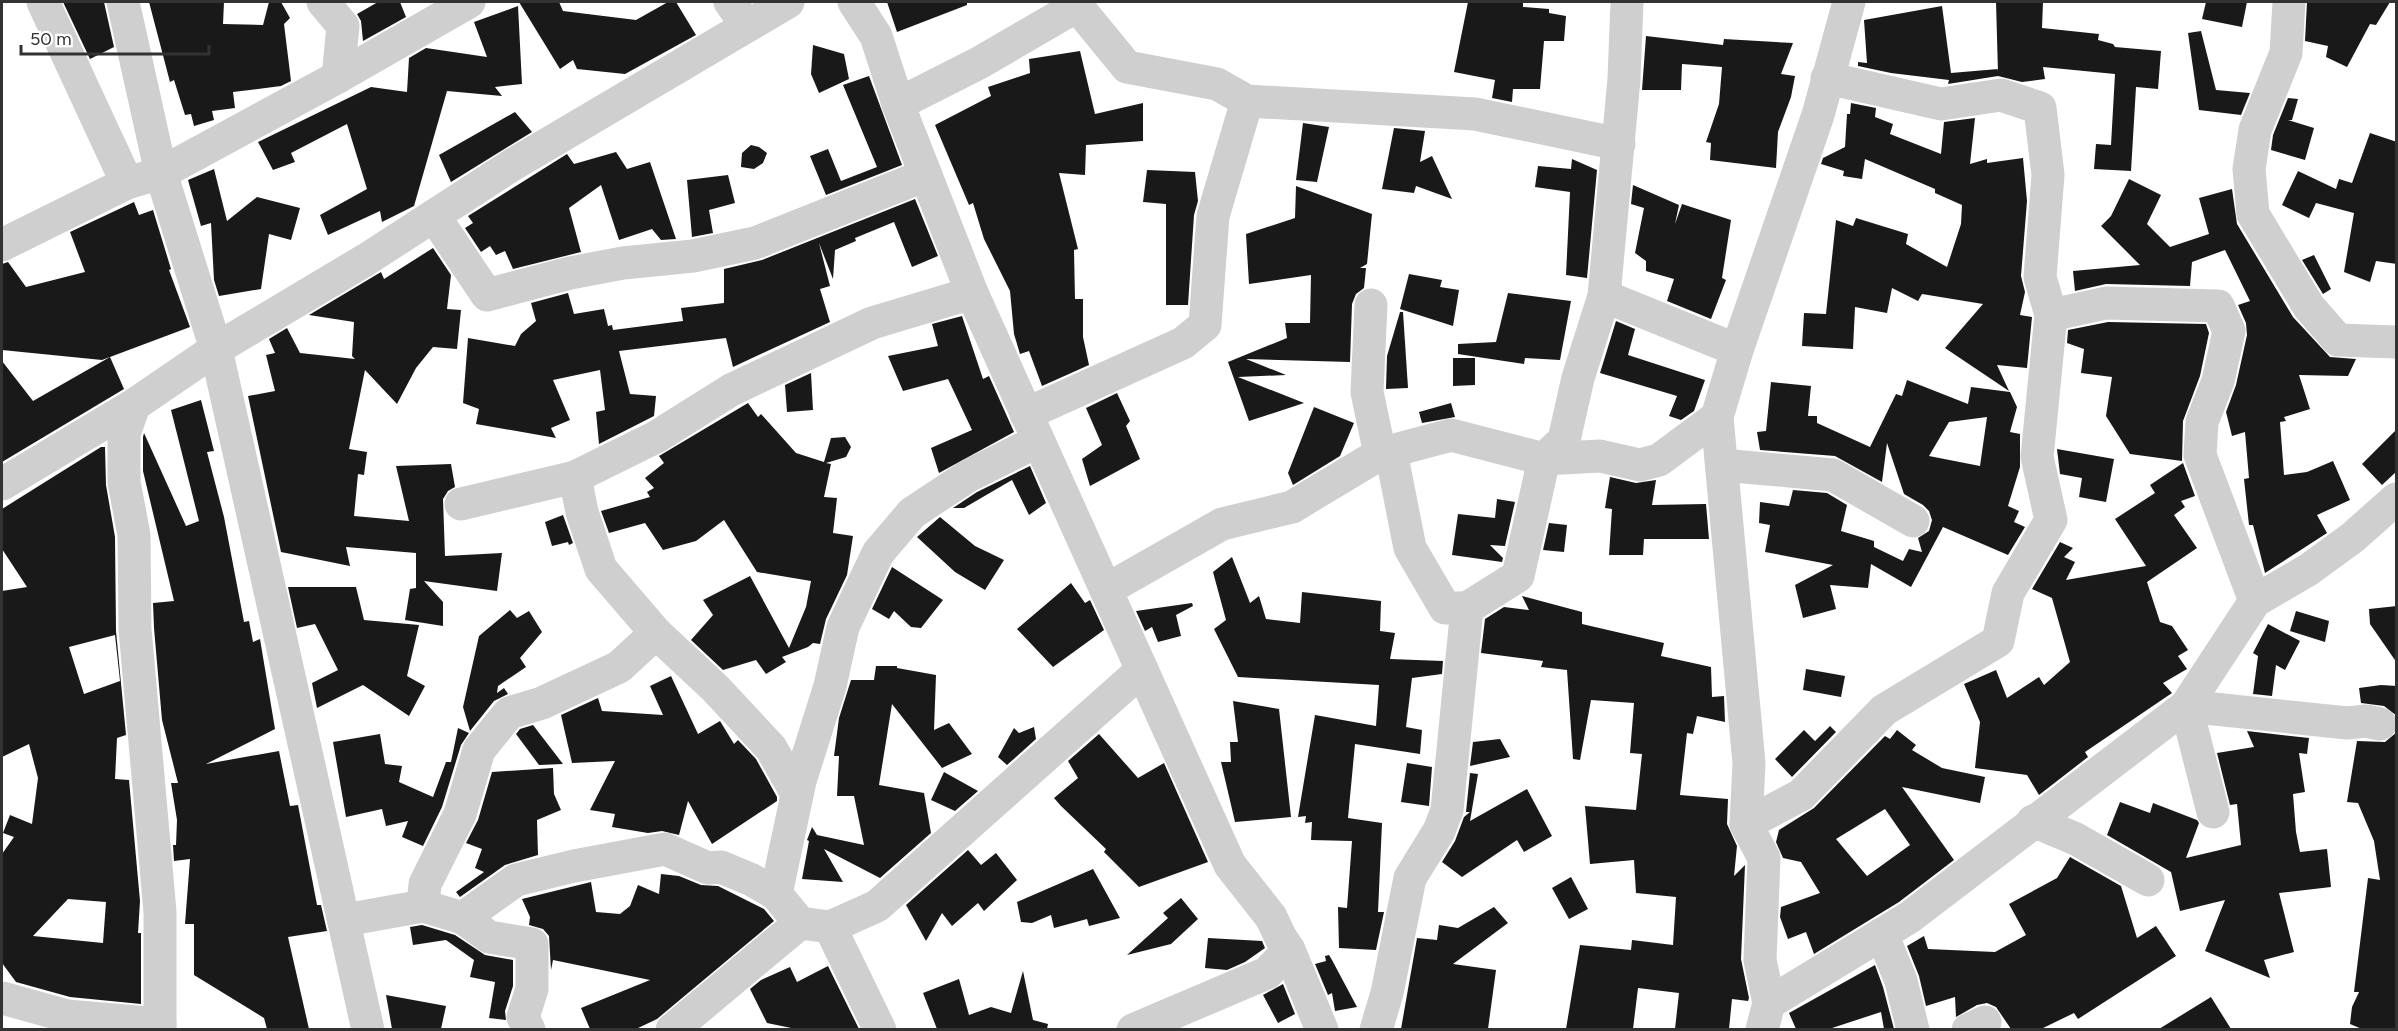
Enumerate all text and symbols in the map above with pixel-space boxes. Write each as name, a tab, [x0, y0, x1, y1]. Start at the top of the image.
scale bar	[21, 18, 208, 56]
text: 50 m	[30, 28, 72, 50]

